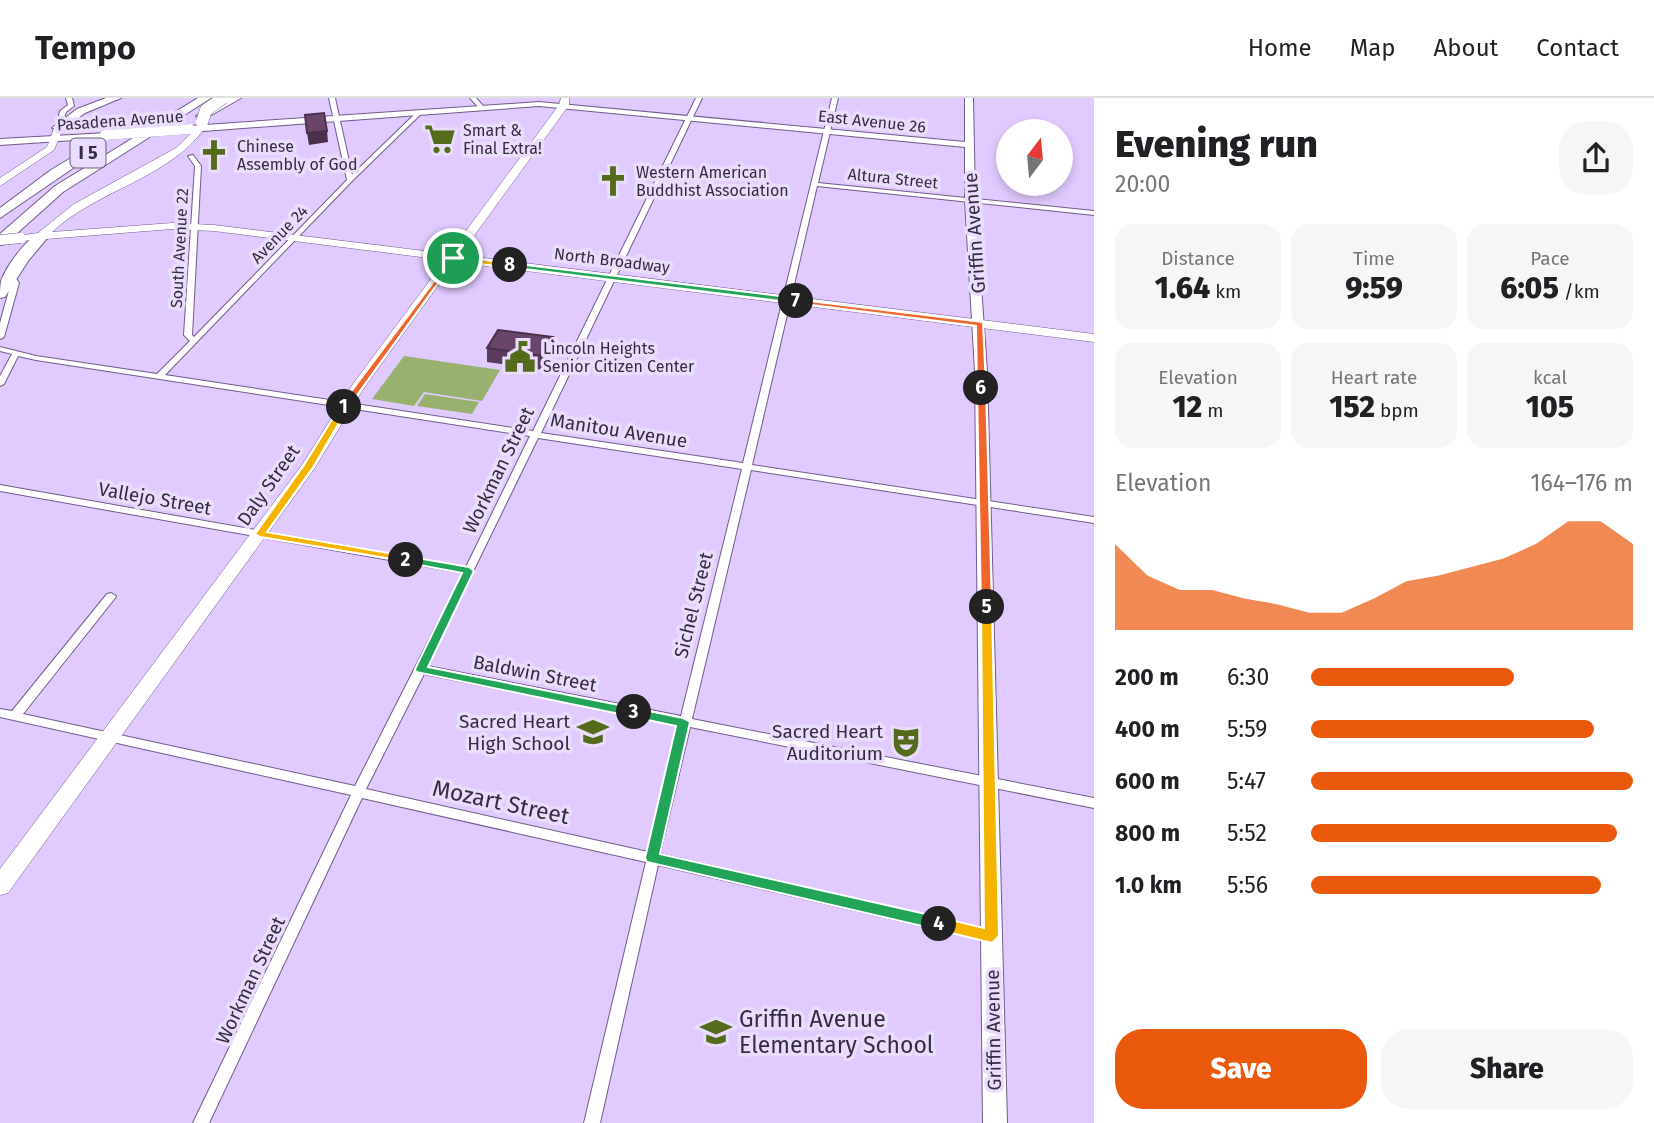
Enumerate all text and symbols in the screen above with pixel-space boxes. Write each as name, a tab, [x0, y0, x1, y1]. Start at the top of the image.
text: Tempo	[35, 28, 136, 68]
text: Home	[1248, 34, 1312, 62]
text: Map	[1350, 34, 1396, 62]
text: About	[1434, 34, 1498, 62]
text: Contact	[1536, 34, 1619, 62]
street label: East Avenue 26	[817, 106, 927, 137]
street label: Pasadena Avenue	[56, 107, 184, 134]
north arrow	[996, 119, 1073, 196]
map controls	[996, 119, 1073, 196]
place label: Smart & Final Extra!	[463, 121, 542, 158]
text: Evening run	[1115, 121, 1318, 167]
button: share	[1559, 121, 1633, 195]
supermarket icon: Smart & Final Extra!	[423, 122, 457, 156]
place label: Chinese Assembly of God	[237, 137, 357, 174]
road number: I 5	[70, 138, 106, 168]
church icon: Chinese Assembly of God	[197, 138, 231, 172]
place label: Western American Buddhist Association	[636, 163, 789, 200]
church icon: Western American Buddhist Association	[596, 164, 630, 198]
street label: Altura Street	[847, 164, 939, 193]
text: 20:00	[1115, 170, 1170, 198]
street label: Griffin Avenue	[959, 172, 990, 294]
street label: South Avenue 22	[167, 188, 192, 308]
street label: Avenue 24	[247, 201, 312, 267]
pin	[423, 228, 483, 288]
icon: arrive	[434, 239, 472, 277]
street label: North Broadway	[553, 244, 671, 277]
text: Distance	[1161, 247, 1235, 270]
text: Time	[1353, 247, 1395, 270]
text: Pace	[1530, 247, 1570, 270]
pin: 8	[492, 248, 528, 282]
text: 8	[504, 253, 515, 276]
text: 1.64	[1155, 270, 1210, 306]
text: 9:59	[1345, 270, 1403, 306]
text: 6:05	[1500, 270, 1559, 306]
text: km	[1210, 280, 1241, 303]
text: /km	[1559, 280, 1600, 303]
pin: 7	[778, 284, 814, 318]
text: 7	[791, 289, 800, 312]
place label: Lincoln Heights Senior Citizen Center	[543, 339, 695, 376]
public building icon: Lincoln Heights Senior Citizen Center	[503, 340, 537, 374]
text: Elevation	[1158, 366, 1238, 389]
text: Heart rate	[1331, 366, 1417, 389]
text: kcal	[1533, 366, 1567, 389]
pin: 6	[964, 370, 998, 406]
text: 6	[975, 376, 986, 399]
text: 12	[1172, 389, 1202, 425]
text: 152	[1329, 389, 1375, 425]
text: 105	[1526, 389, 1574, 425]
pin: 1	[326, 390, 362, 424]
text: 1	[339, 395, 348, 418]
text: m	[1202, 399, 1224, 422]
text: bpm	[1375, 399, 1419, 422]
street label: Workman Street	[458, 403, 539, 537]
street label: Manitou Avenue	[549, 408, 689, 453]
street label: Daly Street	[232, 440, 305, 530]
text: Elevation	[1115, 469, 1211, 497]
text: 164–176 m	[1530, 469, 1633, 497]
street label: Vallejo Street	[97, 477, 213, 520]
pin: 2	[388, 542, 424, 578]
text: 2	[401, 548, 410, 571]
street label: Sichel Street	[669, 550, 718, 661]
pin: 5	[970, 589, 1004, 624]
text: 5	[981, 595, 992, 618]
street label: Baldwin Street	[471, 650, 599, 697]
text: 200 m	[1115, 663, 1179, 691]
text: 6:30	[1227, 663, 1269, 691]
pin: 3	[616, 694, 652, 730]
text: 3	[629, 700, 638, 723]
place label: Sacred Heart High School	[459, 710, 570, 755]
school or university icon: Sacred Heart High School	[576, 715, 610, 749]
text: 400 m	[1115, 715, 1180, 743]
text: 5:59	[1227, 715, 1267, 743]
place label: Sacred Heart Auditorium	[772, 720, 883, 765]
theatre icon: Sacred Heart Auditorium	[889, 725, 923, 759]
text: 600 m	[1115, 767, 1180, 795]
text: 5:47	[1227, 767, 1266, 795]
street label: Mozart Street	[430, 774, 573, 830]
text: 800 m	[1115, 819, 1180, 847]
text: 5:52	[1227, 819, 1267, 847]
text: 1.0 km	[1115, 871, 1182, 899]
text: 5:56	[1227, 871, 1268, 899]
pin: 4	[922, 906, 956, 942]
text: 4	[933, 912, 944, 935]
street label: Workman Street	[211, 913, 290, 1048]
street label: Griffin Avenue	[981, 969, 1006, 1091]
place label: Griffin Avenue Elementary School	[739, 1005, 934, 1059]
school or university icon: Griffin Avenue Elementary School	[699, 1015, 733, 1049]
button: Save	[1115, 1029, 1367, 1109]
button: Share	[1381, 1029, 1633, 1109]

